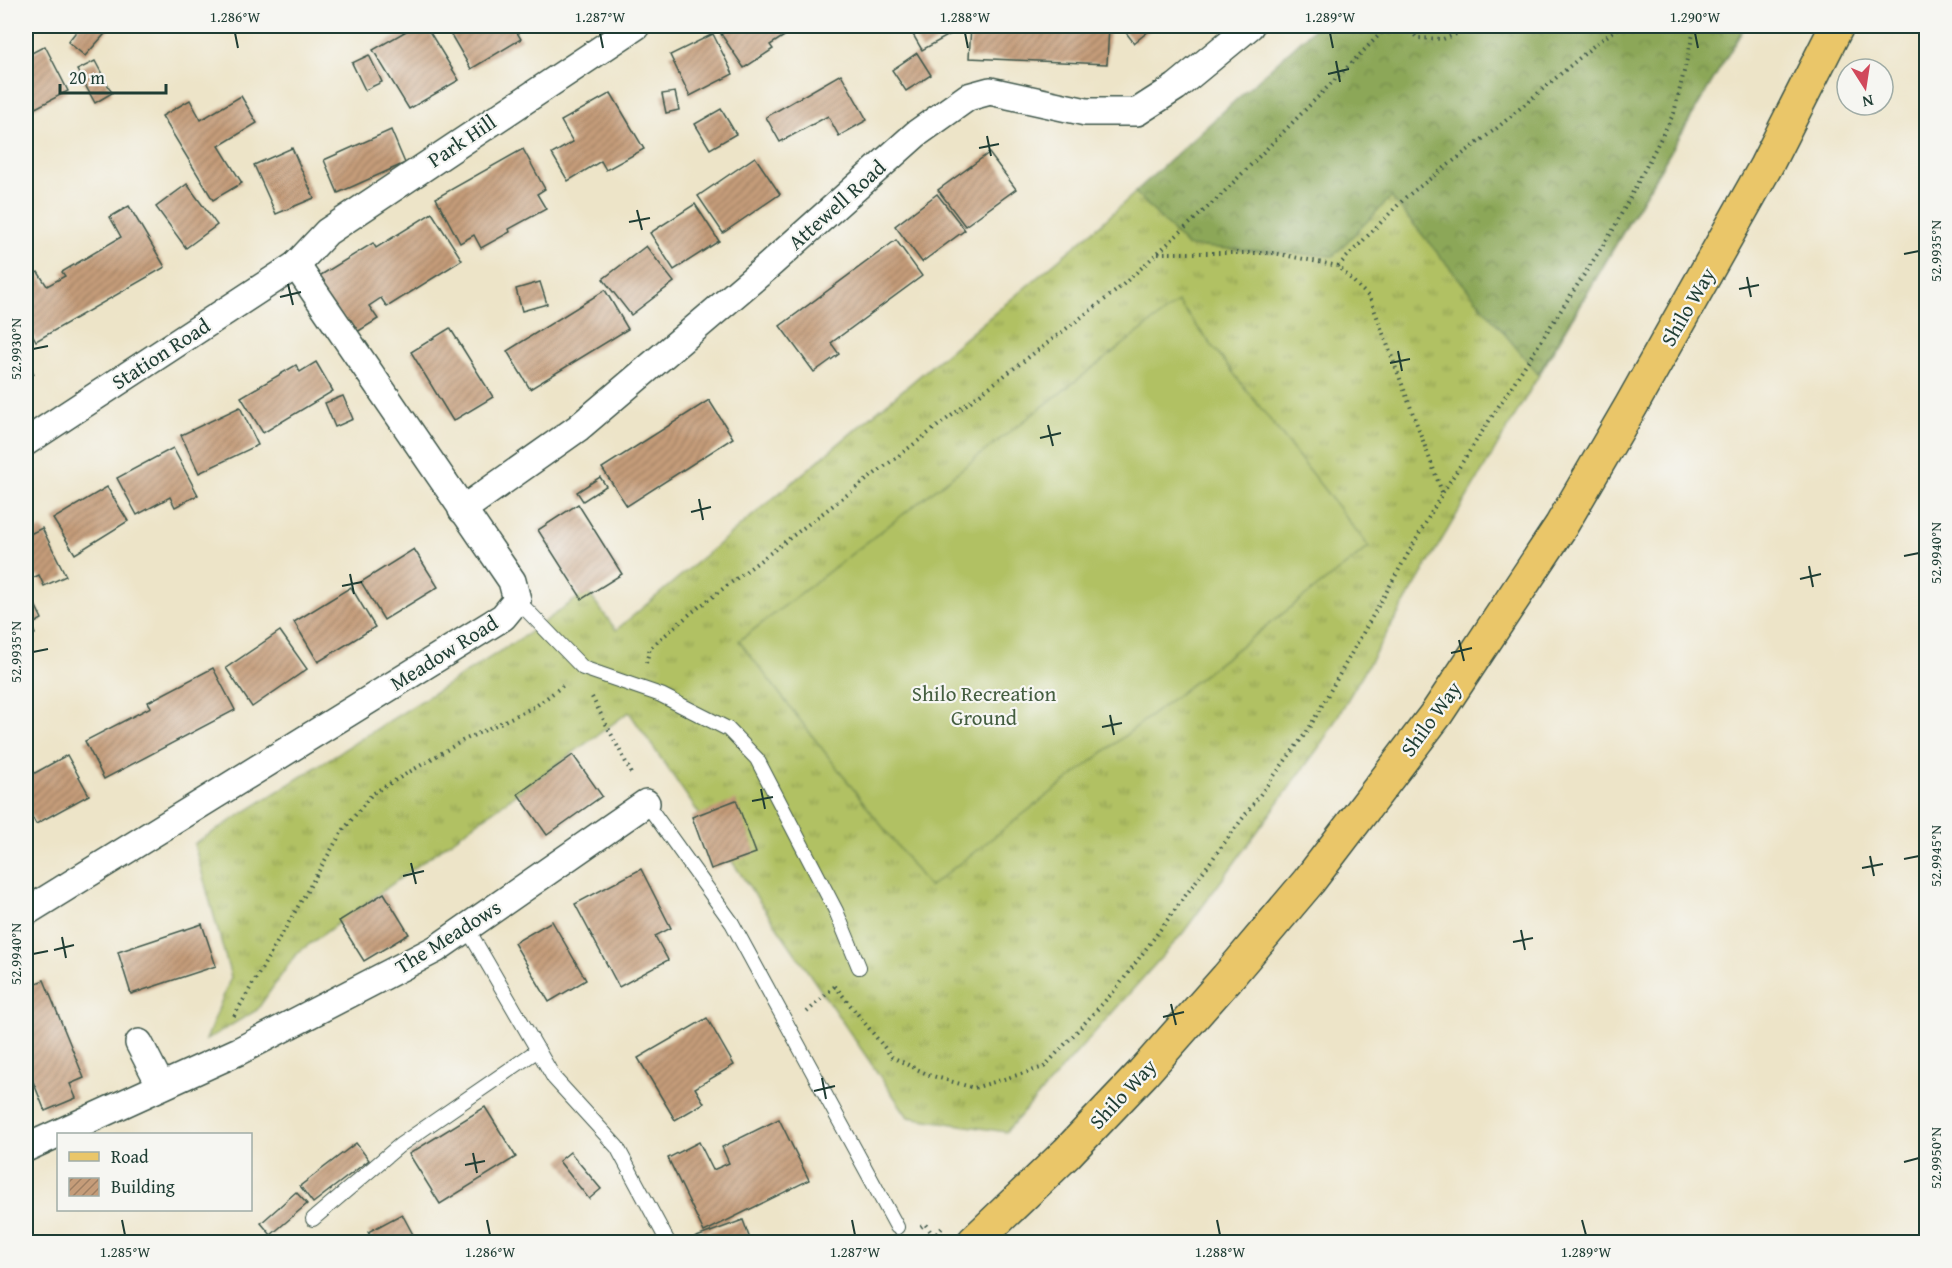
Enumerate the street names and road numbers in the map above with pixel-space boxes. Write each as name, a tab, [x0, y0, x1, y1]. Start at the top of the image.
street label: Park Hill	[421, 106, 502, 175]
street label: Attewell Road	[781, 152, 893, 257]
street label: Shilo Way	[1652, 261, 1723, 352]
street label: Station Road	[105, 310, 217, 397]
street label: Meadow Road	[384, 607, 504, 698]
street label: Shilo Way	[1393, 674, 1469, 763]
street label: The Meadows	[389, 892, 507, 981]
street label: Shilo Way	[1082, 1051, 1164, 1136]

